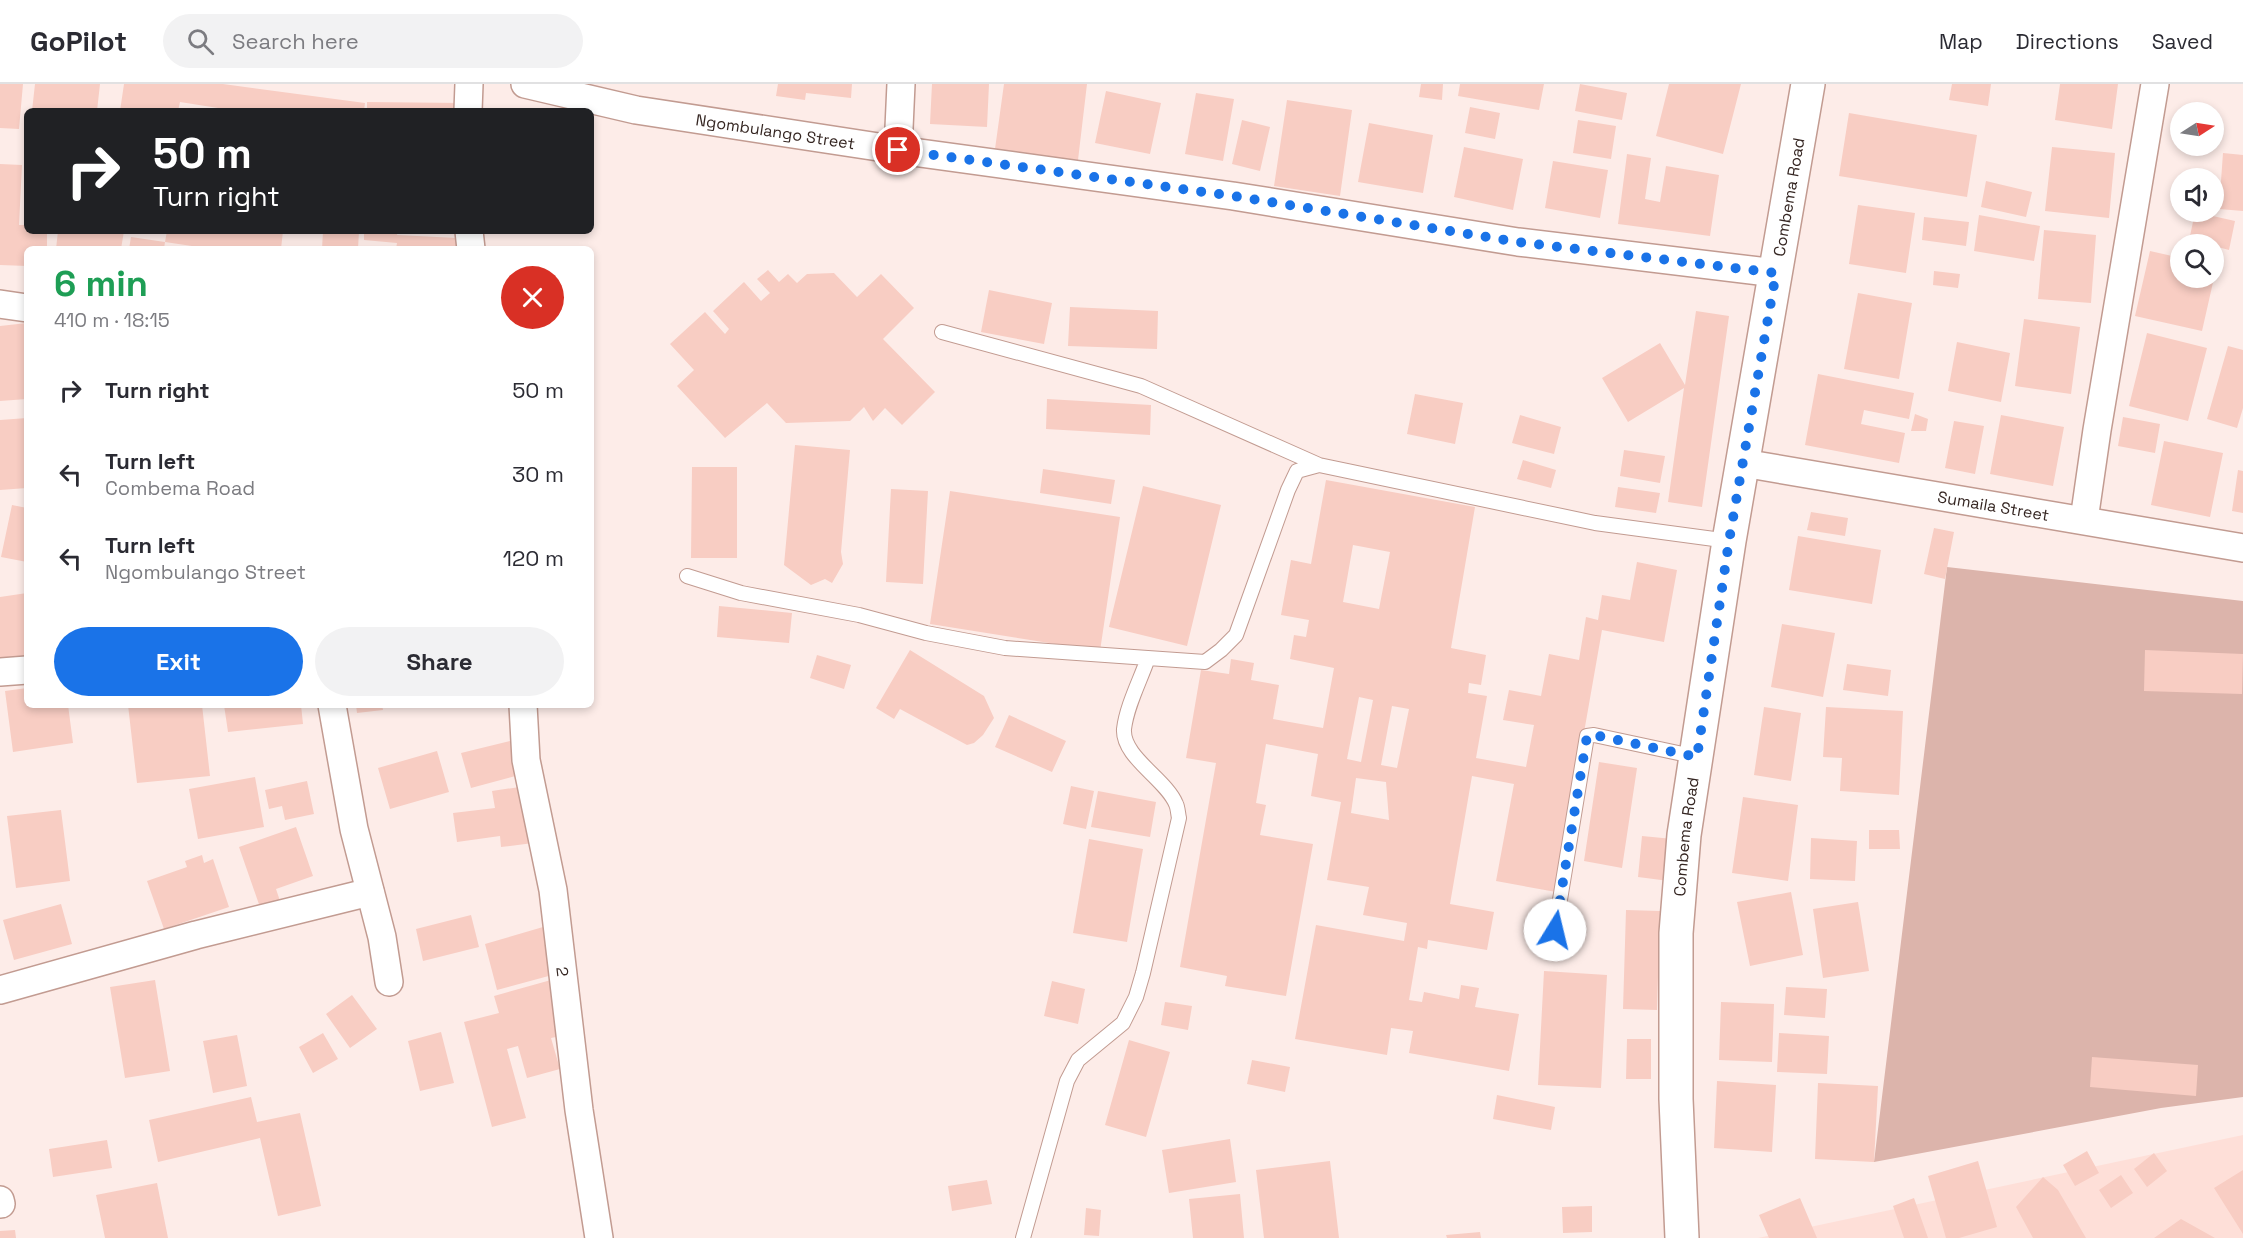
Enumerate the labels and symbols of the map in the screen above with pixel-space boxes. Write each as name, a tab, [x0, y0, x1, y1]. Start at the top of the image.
north arrow	[2170, 102, 2224, 156]
street label: Ngombulango Street	[694, 109, 856, 154]
pin	[872, 124, 923, 175]
street label: Combema Road	[1768, 136, 1810, 258]
street label: Sumaila Street	[1936, 486, 2051, 526]
street label: Combema Road	[1669, 776, 1704, 897]
position arrow	[1523, 898, 1587, 962]
street label: 2	[551, 966, 573, 978]

